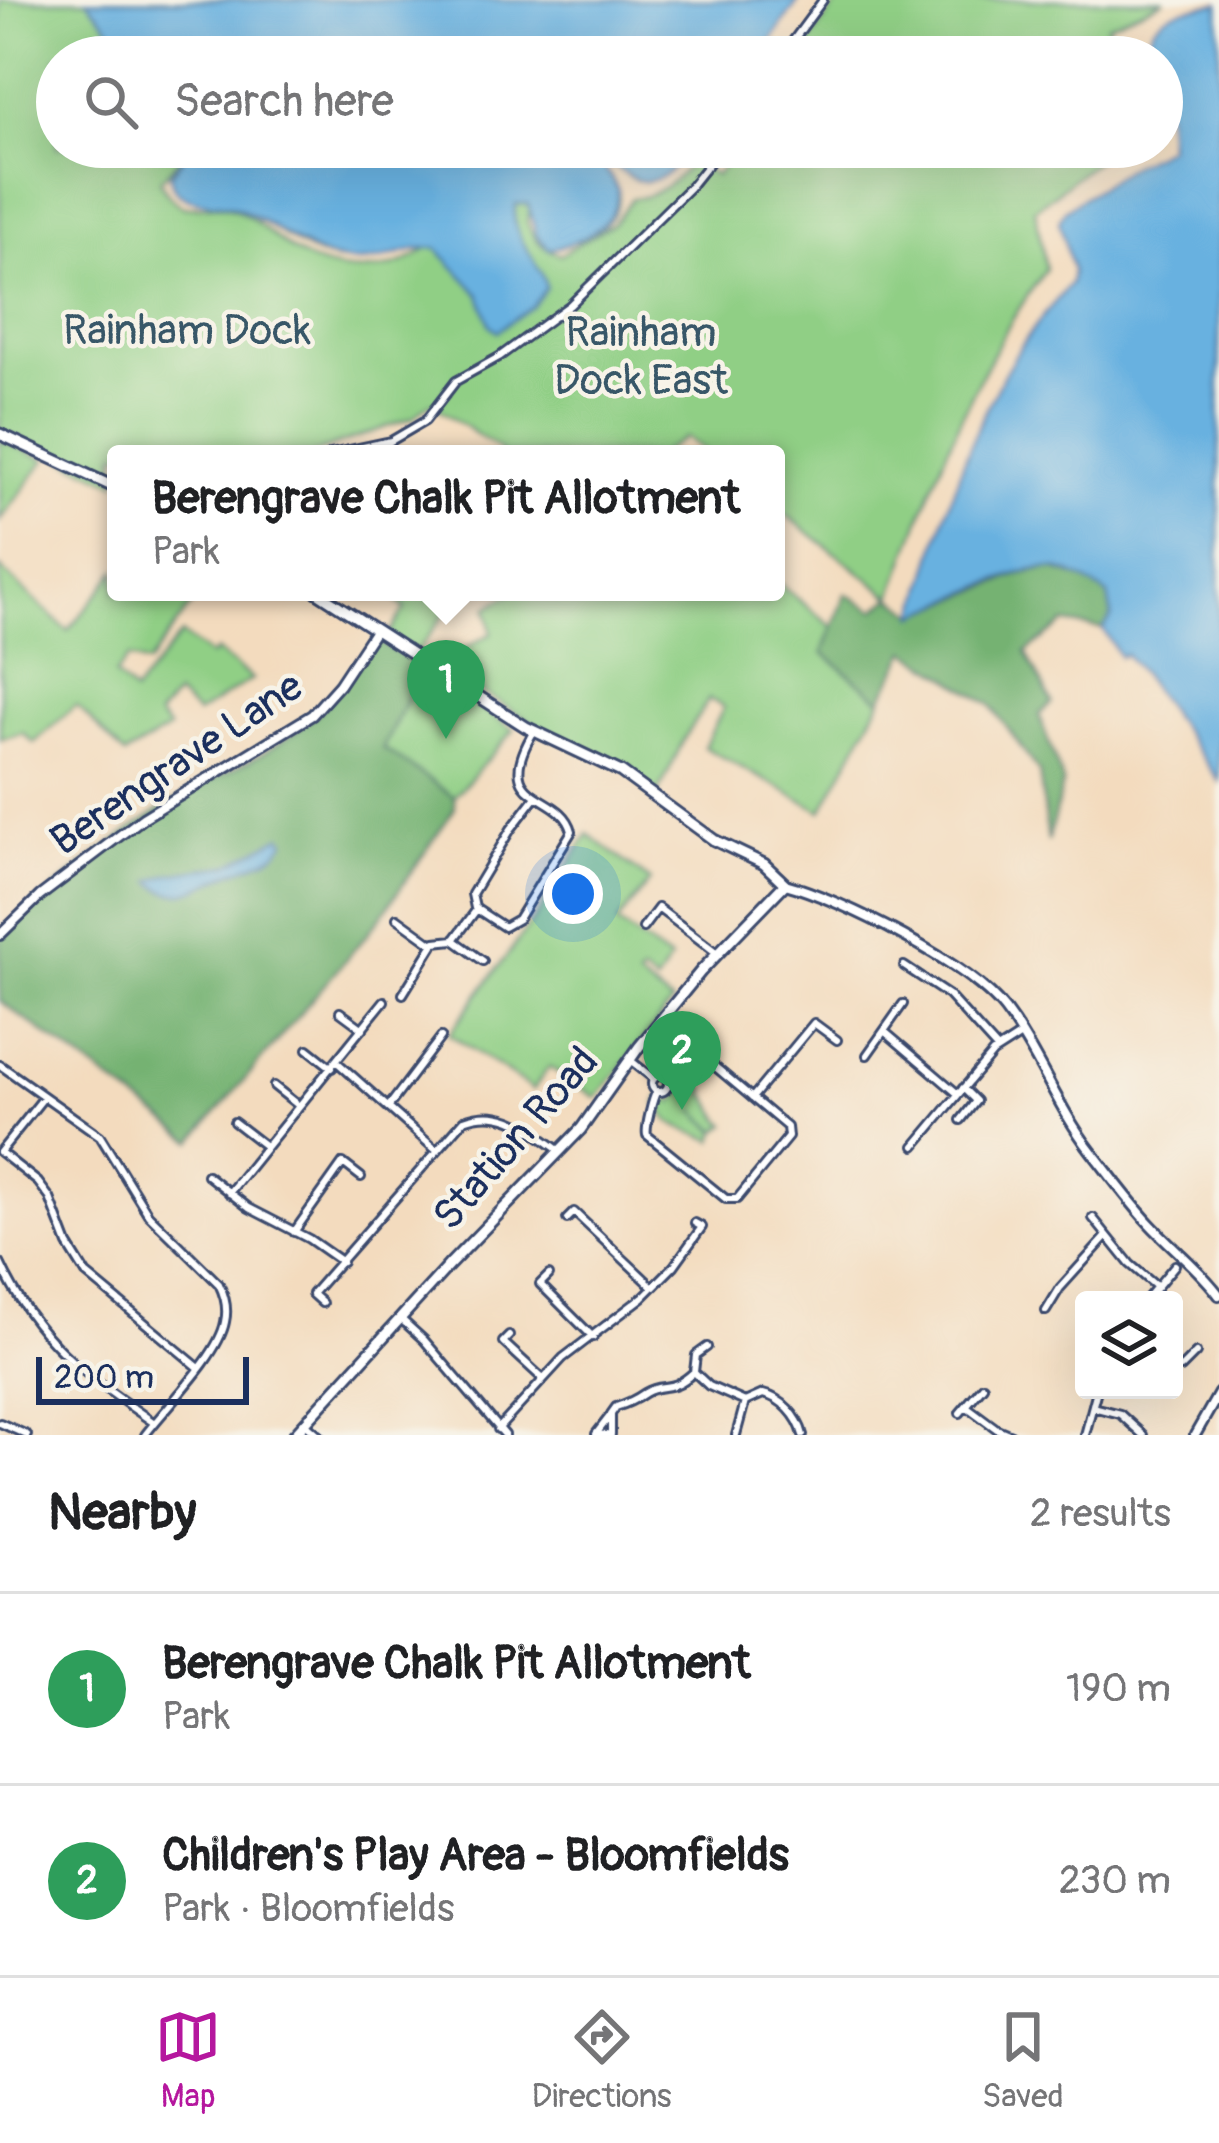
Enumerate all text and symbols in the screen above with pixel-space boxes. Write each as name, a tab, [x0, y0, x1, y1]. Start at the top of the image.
search box	[36, 36, 1183, 168]
icon: search	[78, 69, 144, 135]
text: Search here	[174, 74, 394, 130]
park label: Rainham Dock	[63, 305, 311, 357]
park label: Rainham Dock East	[554, 307, 728, 407]
popup	[107, 445, 785, 601]
text: Berengrave Chalk Pit Allotment	[152, 471, 740, 527]
text: Park	[152, 527, 220, 576]
pin: 1	[407, 640, 485, 739]
street label: Berengrave Lane	[41, 660, 313, 867]
your location	[543, 864, 603, 924]
pin: 2	[643, 1011, 721, 1110]
street label: Station Road	[422, 1037, 610, 1241]
map controls	[1075, 1291, 1183, 1399]
button: layers	[1075, 1291, 1183, 1399]
scale bar	[36, 1351, 249, 1404]
text: 200 m	[54, 1357, 154, 1398]
text: Nearby	[48, 1481, 196, 1545]
text: 2 results	[1030, 1489, 1171, 1538]
text: Berengrave Chalk Pit Allotment	[162, 1636, 751, 1692]
text: 1	[79, 1664, 95, 1713]
text: 190 m	[1066, 1664, 1171, 1713]
text: Park	[162, 1692, 230, 1741]
text: Children's Play Area - Bloomfields	[162, 1828, 789, 1884]
text: 2	[76, 1856, 98, 1905]
text: 230 m	[1059, 1856, 1171, 1905]
text: Park · Bloomfields	[162, 1884, 454, 1933]
tab: Map	[155, 2004, 221, 2117]
tab: Directions	[532, 2004, 672, 2117]
tab: Saved	[982, 2004, 1064, 2117]

